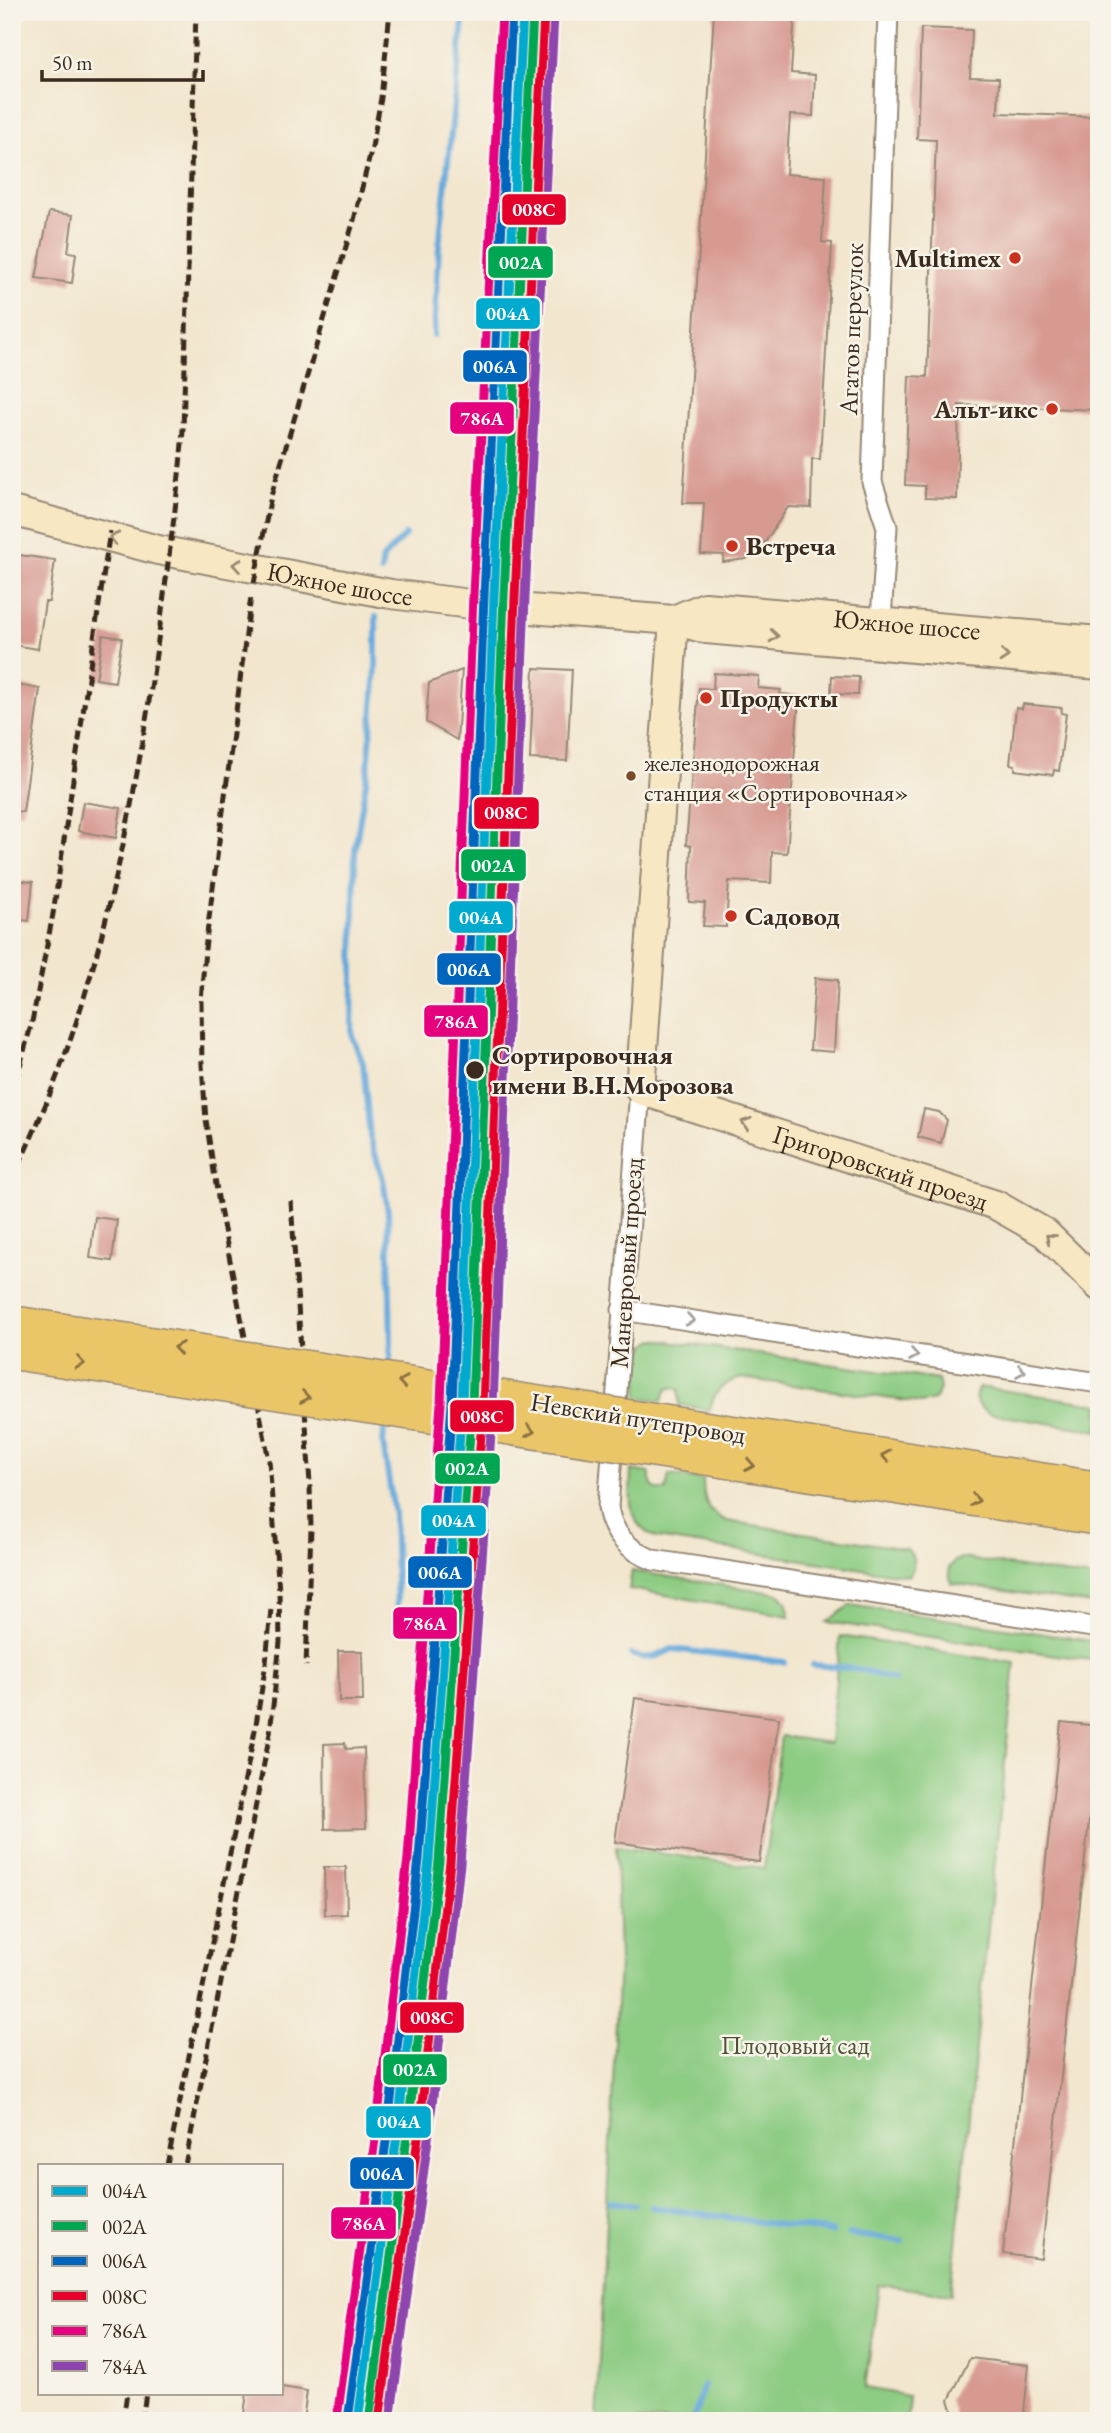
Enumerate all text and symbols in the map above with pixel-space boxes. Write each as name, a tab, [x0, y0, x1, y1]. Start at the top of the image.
scale bar	[42, 38, 203, 82]
text: 50 m	[52, 49, 93, 76]
line badge: 008С	[501, 193, 567, 226]
text: 008С	[512, 197, 556, 222]
place label: Multimex	[895, 241, 1001, 275]
street label: Агатов переулок	[831, 242, 871, 417]
line badge: 002А	[487, 245, 554, 279]
text: 002А	[499, 250, 543, 275]
marker: Multimex	[1007, 250, 1023, 266]
line badge: 004А	[475, 297, 541, 330]
text: 004А	[486, 301, 530, 326]
line badge: 006А	[462, 349, 528, 383]
text: 006А	[473, 354, 517, 379]
place label: Альт-икс	[933, 392, 1038, 426]
line badge: 786А	[449, 401, 515, 435]
marker: Альт-икс	[1044, 401, 1060, 417]
text: 786А	[460, 406, 504, 431]
place label: Встреча	[746, 529, 836, 563]
one-way arrow	[108, 532, 120, 546]
marker: Встреча	[724, 538, 740, 554]
street label: Южное шоссе	[264, 554, 415, 614]
one-way arrow	[231, 558, 243, 573]
street label: Южное шоссе	[832, 601, 982, 648]
one-way arrow	[768, 628, 779, 643]
one-way arrow	[999, 648, 1010, 663]
place label: Продукты	[720, 681, 838, 715]
marker: Продукты	[698, 690, 714, 706]
place label: железнодорожная станция «Сортировочная»	[644, 747, 909, 808]
marker: железнодорожная станция «Сортировочная»	[624, 769, 638, 783]
line badge: 008С	[473, 796, 540, 830]
text: 008С	[484, 800, 528, 825]
line badge: 002А	[460, 848, 527, 882]
text: 002А	[471, 853, 515, 878]
place label: Садовод	[745, 899, 840, 933]
line badge: 004А	[448, 900, 514, 934]
text: 004А	[459, 905, 503, 930]
marker: Садовод	[723, 908, 739, 924]
line badge: 006А	[436, 952, 502, 986]
text: 006А	[447, 957, 491, 982]
line badge: 786А	[423, 1004, 489, 1038]
text: 786А	[434, 1009, 478, 1034]
place label: Сортировочная имени В.Н.Морозова	[492, 1038, 734, 1102]
marker: Сортировочная имени В.Н.Морозова	[464, 1059, 486, 1081]
one-way arrow	[740, 1117, 752, 1132]
street label: Григоровский проезд	[769, 1117, 992, 1218]
street label: Маневровый проезд	[602, 1156, 650, 1370]
one-way arrow	[1046, 1234, 1059, 1246]
one-way arrow	[684, 1312, 695, 1327]
one-way arrow	[172, 1340, 184, 1355]
one-way arrow	[909, 1347, 920, 1362]
one-way arrow	[74, 1355, 86, 1370]
one-way arrow	[1015, 1363, 1027, 1378]
one-way arrow	[397, 1375, 409, 1390]
street label: Невский путепровод	[528, 1384, 748, 1452]
one-way arrow	[299, 1389, 311, 1404]
line badge: 008С	[449, 1399, 515, 1433]
text: 008С	[460, 1404, 504, 1429]
one-way arrow	[524, 1423, 536, 1438]
one-way arrow	[880, 1449, 892, 1464]
line badge: 002А	[434, 1452, 501, 1485]
text: 002А	[445, 1456, 489, 1481]
one-way arrow	[744, 1457, 756, 1472]
one-way arrow	[969, 1492, 981, 1507]
line badge: 004А	[420, 1504, 487, 1537]
text: 004А	[432, 1508, 476, 1533]
line badge: 006А	[407, 1555, 473, 1589]
text: 006А	[418, 1560, 462, 1585]
line badge: 786А	[392, 1606, 458, 1640]
text: 786А	[403, 1611, 447, 1636]
line badge: 008С	[399, 2001, 465, 2034]
text: 008С	[410, 2005, 454, 2030]
park label: Плодовый сад	[720, 2028, 870, 2062]
line badge: 002А	[382, 2053, 448, 2086]
text: 002А	[393, 2057, 437, 2082]
line badge: 004А	[365, 2105, 432, 2139]
text: 004А	[377, 2109, 421, 2134]
line badge: 006А	[349, 2156, 415, 2190]
text: 006А	[360, 2161, 404, 2186]
legend	[38, 2164, 284, 2394]
text: 004А	[102, 2177, 147, 2204]
line badge: 786А	[330, 2206, 397, 2240]
text: 786А	[342, 2211, 386, 2236]
text: 002А	[102, 2213, 147, 2240]
text: 006А	[102, 2247, 147, 2274]
text: 008С	[102, 2283, 147, 2310]
text: 786А	[102, 2317, 147, 2344]
text: 784А	[102, 2353, 147, 2380]

